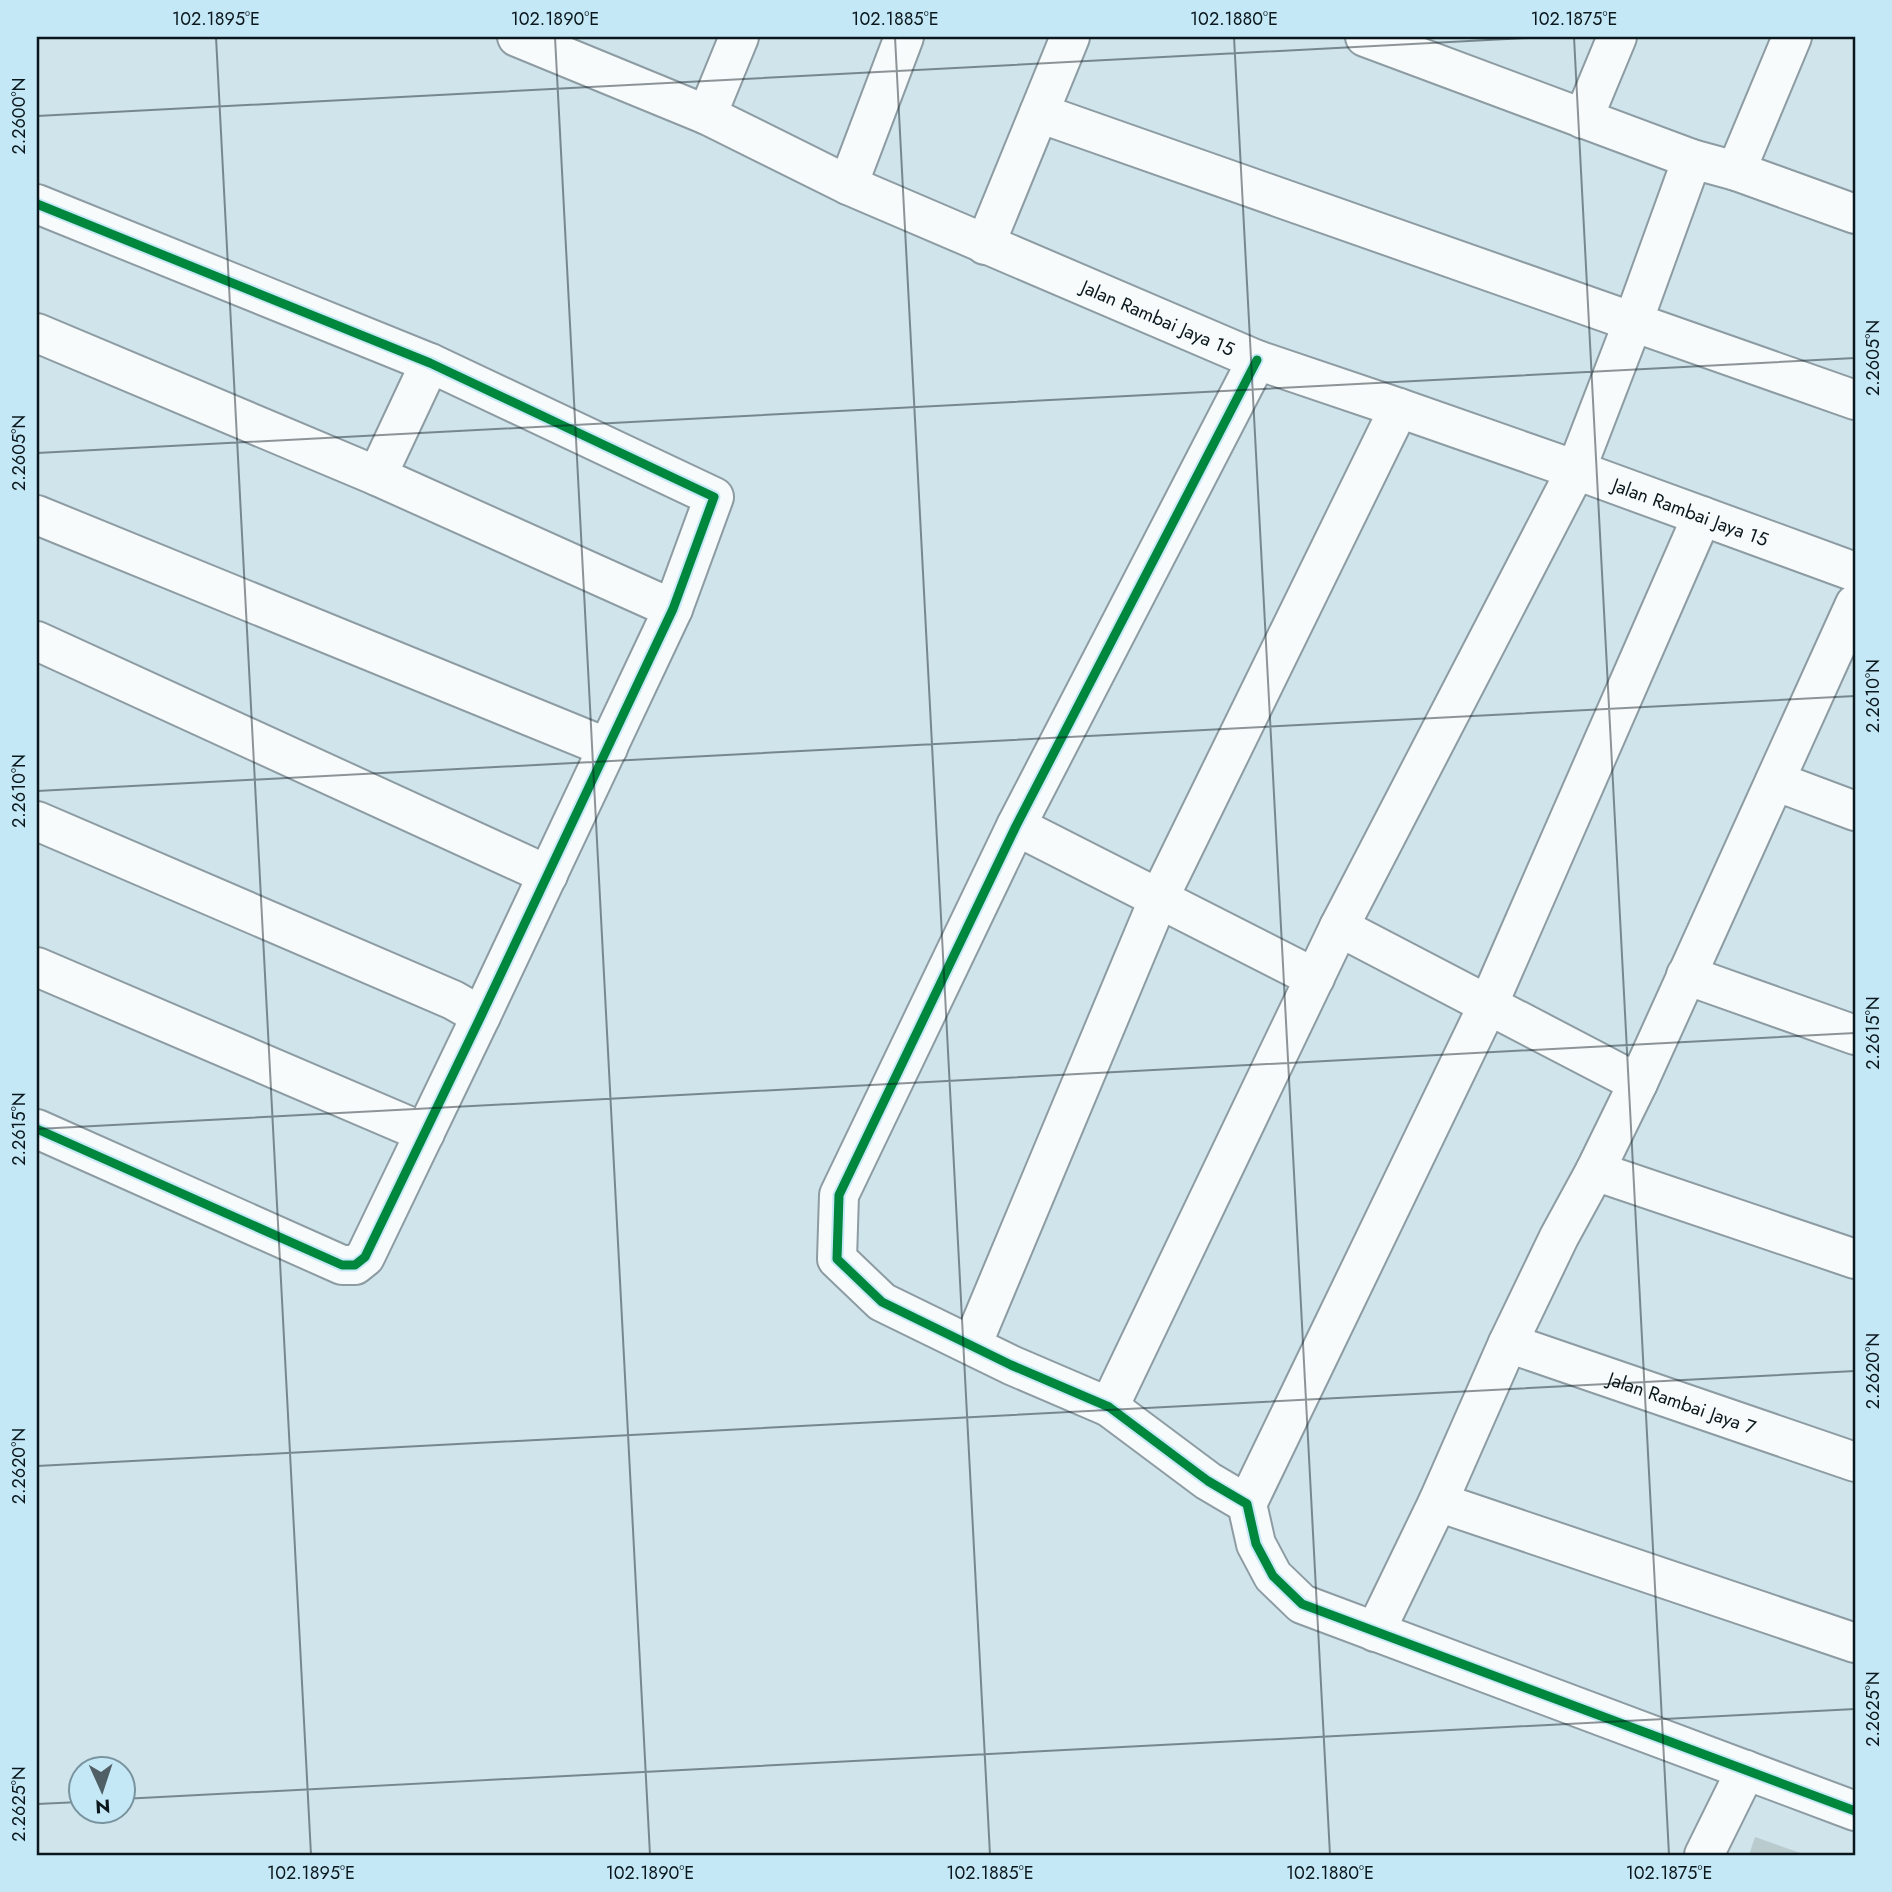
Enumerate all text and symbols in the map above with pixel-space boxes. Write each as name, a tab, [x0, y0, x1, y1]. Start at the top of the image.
text: 102.1895°E	[172, 6, 260, 32]
text: 102.1890°E	[511, 6, 599, 32]
text: 102.1885°E	[851, 6, 939, 32]
text: 102.1880°E	[1190, 6, 1278, 32]
text: 102.1875°E	[1531, 6, 1617, 32]
text: 2.2600°N	[6, 78, 32, 154]
street label: Jalan Rambai Jaya 15	[1074, 272, 1239, 362]
text: 2.2605°N	[1860, 320, 1886, 396]
text: 2.2605°N	[6, 415, 32, 491]
street label: Jalan Rambai Jaya 15	[1606, 470, 1772, 553]
text: 2.2610°N	[1860, 659, 1886, 733]
text: 2.2610°N	[6, 754, 32, 828]
text: 2.2615°N	[1860, 996, 1886, 1070]
text: 2.2615°N	[6, 1092, 32, 1166]
text: 2.2620°N	[1860, 1333, 1886, 1409]
street label: Jalan Rambai Jaya 7	[1602, 1364, 1760, 1441]
text: 2.2620°N	[6, 1428, 32, 1504]
text: 2.2625°N	[1860, 1671, 1886, 1747]
north arrow	[66, 1756, 136, 1826]
text: 2.2625°N	[6, 1766, 32, 1842]
text: N	[95, 1793, 111, 1820]
text: 102.1895°E	[267, 1860, 355, 1886]
text: 102.1890°E	[606, 1860, 694, 1886]
text: 102.1885°E	[946, 1860, 1034, 1886]
text: 102.1880°E	[1286, 1860, 1374, 1886]
text: 102.1875°E	[1626, 1860, 1712, 1886]

